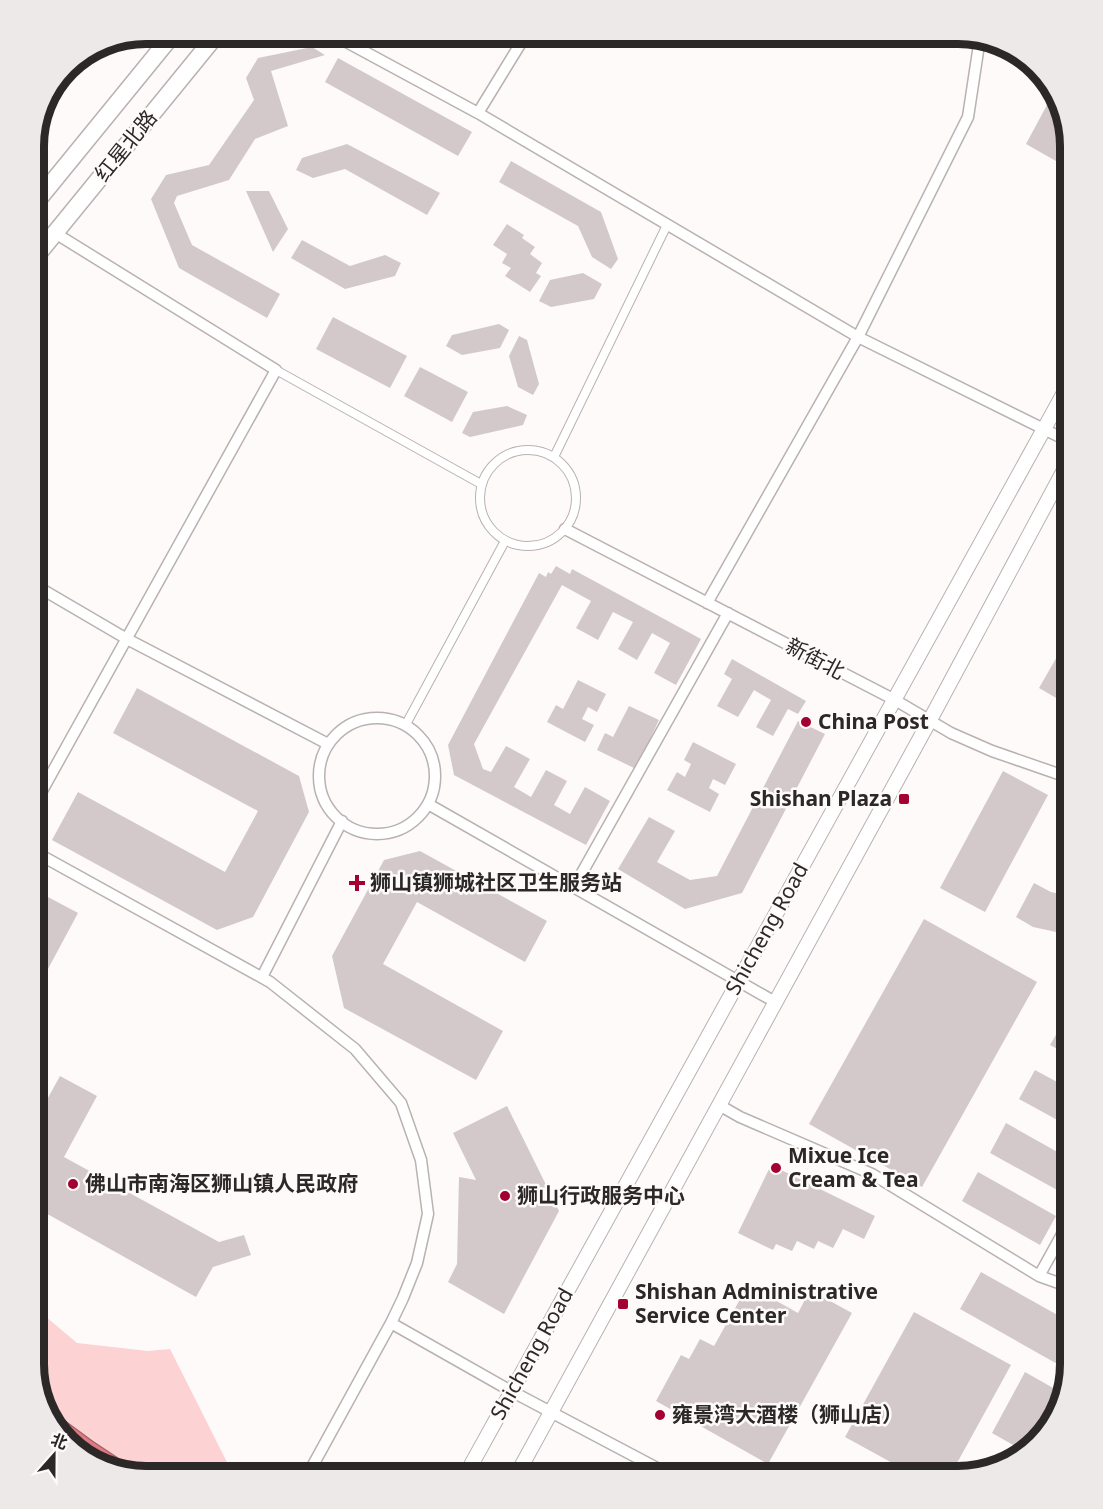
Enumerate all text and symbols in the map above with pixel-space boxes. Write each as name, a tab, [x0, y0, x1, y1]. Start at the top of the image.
street label: 红星北路	[88, 104, 163, 187]
street label: 新街北	[781, 631, 850, 685]
place label: China Post	[818, 707, 929, 735]
marker: China Post	[799, 715, 813, 729]
place label: Shishan Plaza	[750, 784, 892, 812]
marker: Shishan Plaza	[897, 792, 911, 806]
street label: Shicheng Road	[718, 858, 814, 999]
place label: 狮山镇狮城社区卫生服务站	[370, 868, 622, 896]
marker: 狮山镇狮城社区卫生服务站	[348, 874, 366, 892]
place label: Mixue Ice Cream & Tea	[788, 1141, 918, 1193]
marker: Mixue Ice Cream & Tea	[769, 1161, 783, 1175]
place label: 佛山市南海区狮山镇人民政府	[85, 1169, 358, 1197]
marker: 佛山市南海区狮山镇人民政府	[66, 1177, 80, 1191]
place label: 狮山行政服务中心	[517, 1181, 685, 1209]
marker: 狮山行政服务中心	[498, 1189, 512, 1203]
place label: Shishan Administrative Service Center	[635, 1277, 878, 1329]
street label: Shicheng Road	[483, 1283, 579, 1424]
marker: Shishan Administrative Service Center	[616, 1297, 630, 1311]
place label: 雍景湾大酒楼（狮山店）	[672, 1400, 903, 1428]
marker: 雍景湾大酒楼（狮山店）	[653, 1408, 667, 1422]
north arrow	[24, 1425, 84, 1485]
text: 北	[48, 1428, 71, 1454]

